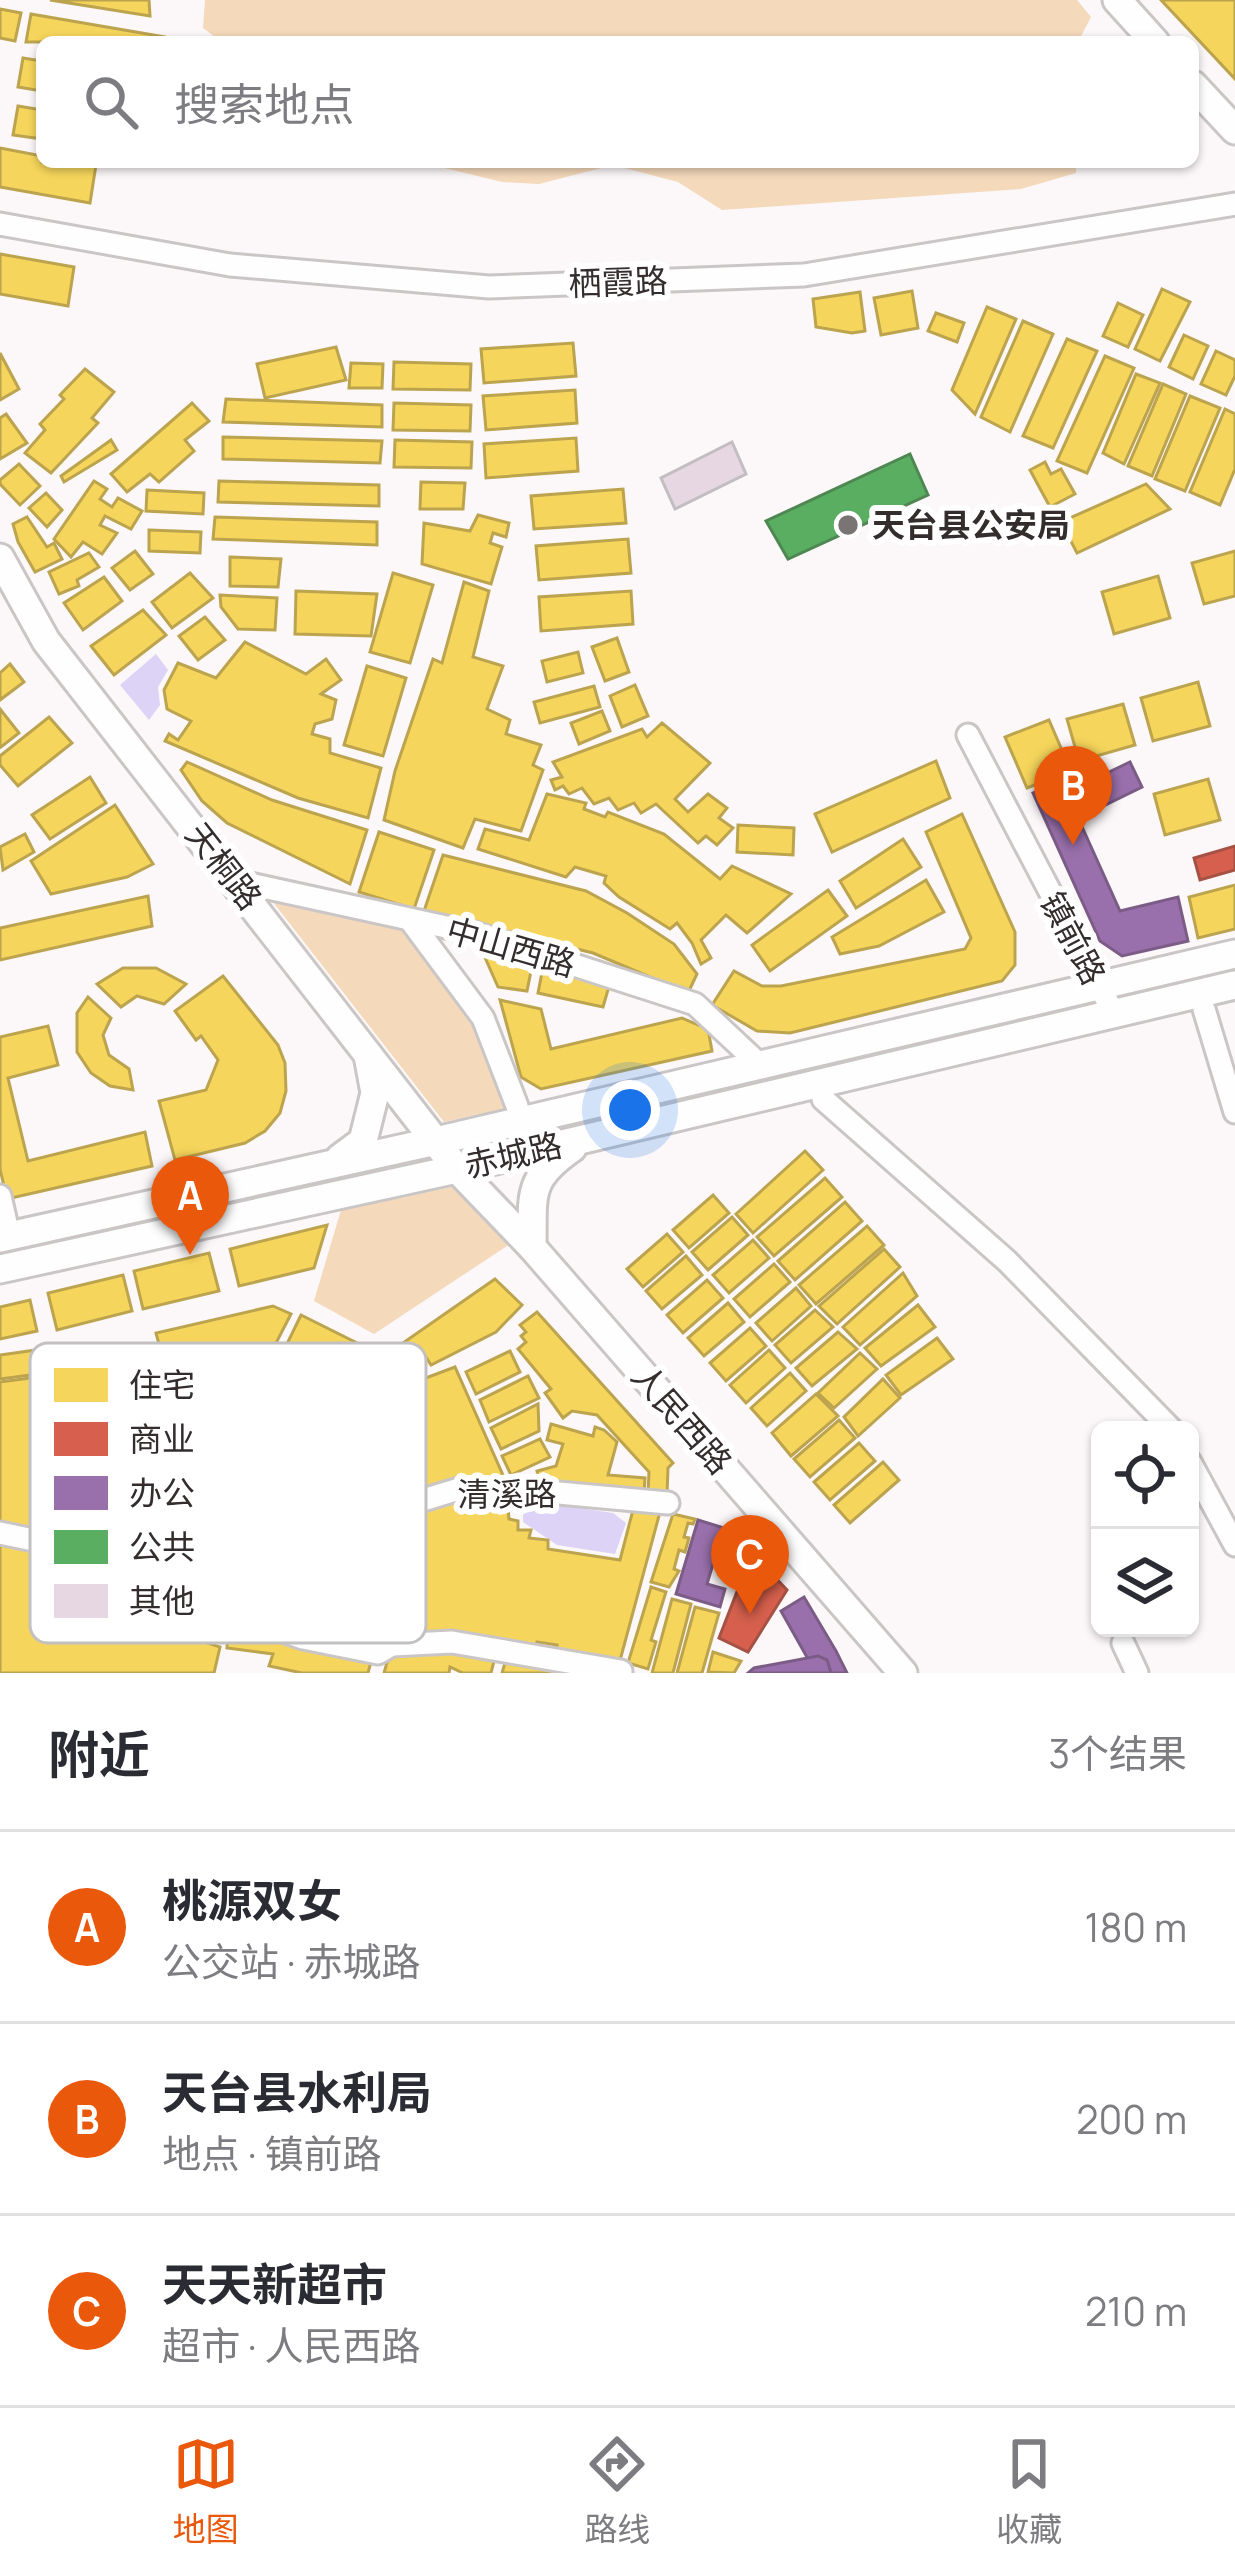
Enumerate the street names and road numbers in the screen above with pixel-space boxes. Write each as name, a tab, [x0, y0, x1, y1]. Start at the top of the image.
street label: 栖霞路	[568, 257, 668, 306]
street label: 天桐路	[176, 813, 273, 919]
street label: 镇前路	[1030, 883, 1117, 992]
street label: 中山西路	[441, 907, 581, 986]
street label: 赤城路	[460, 1121, 566, 1188]
street label: 人民西路	[622, 1354, 743, 1483]
street label: 清溪路	[458, 1471, 557, 1516]

